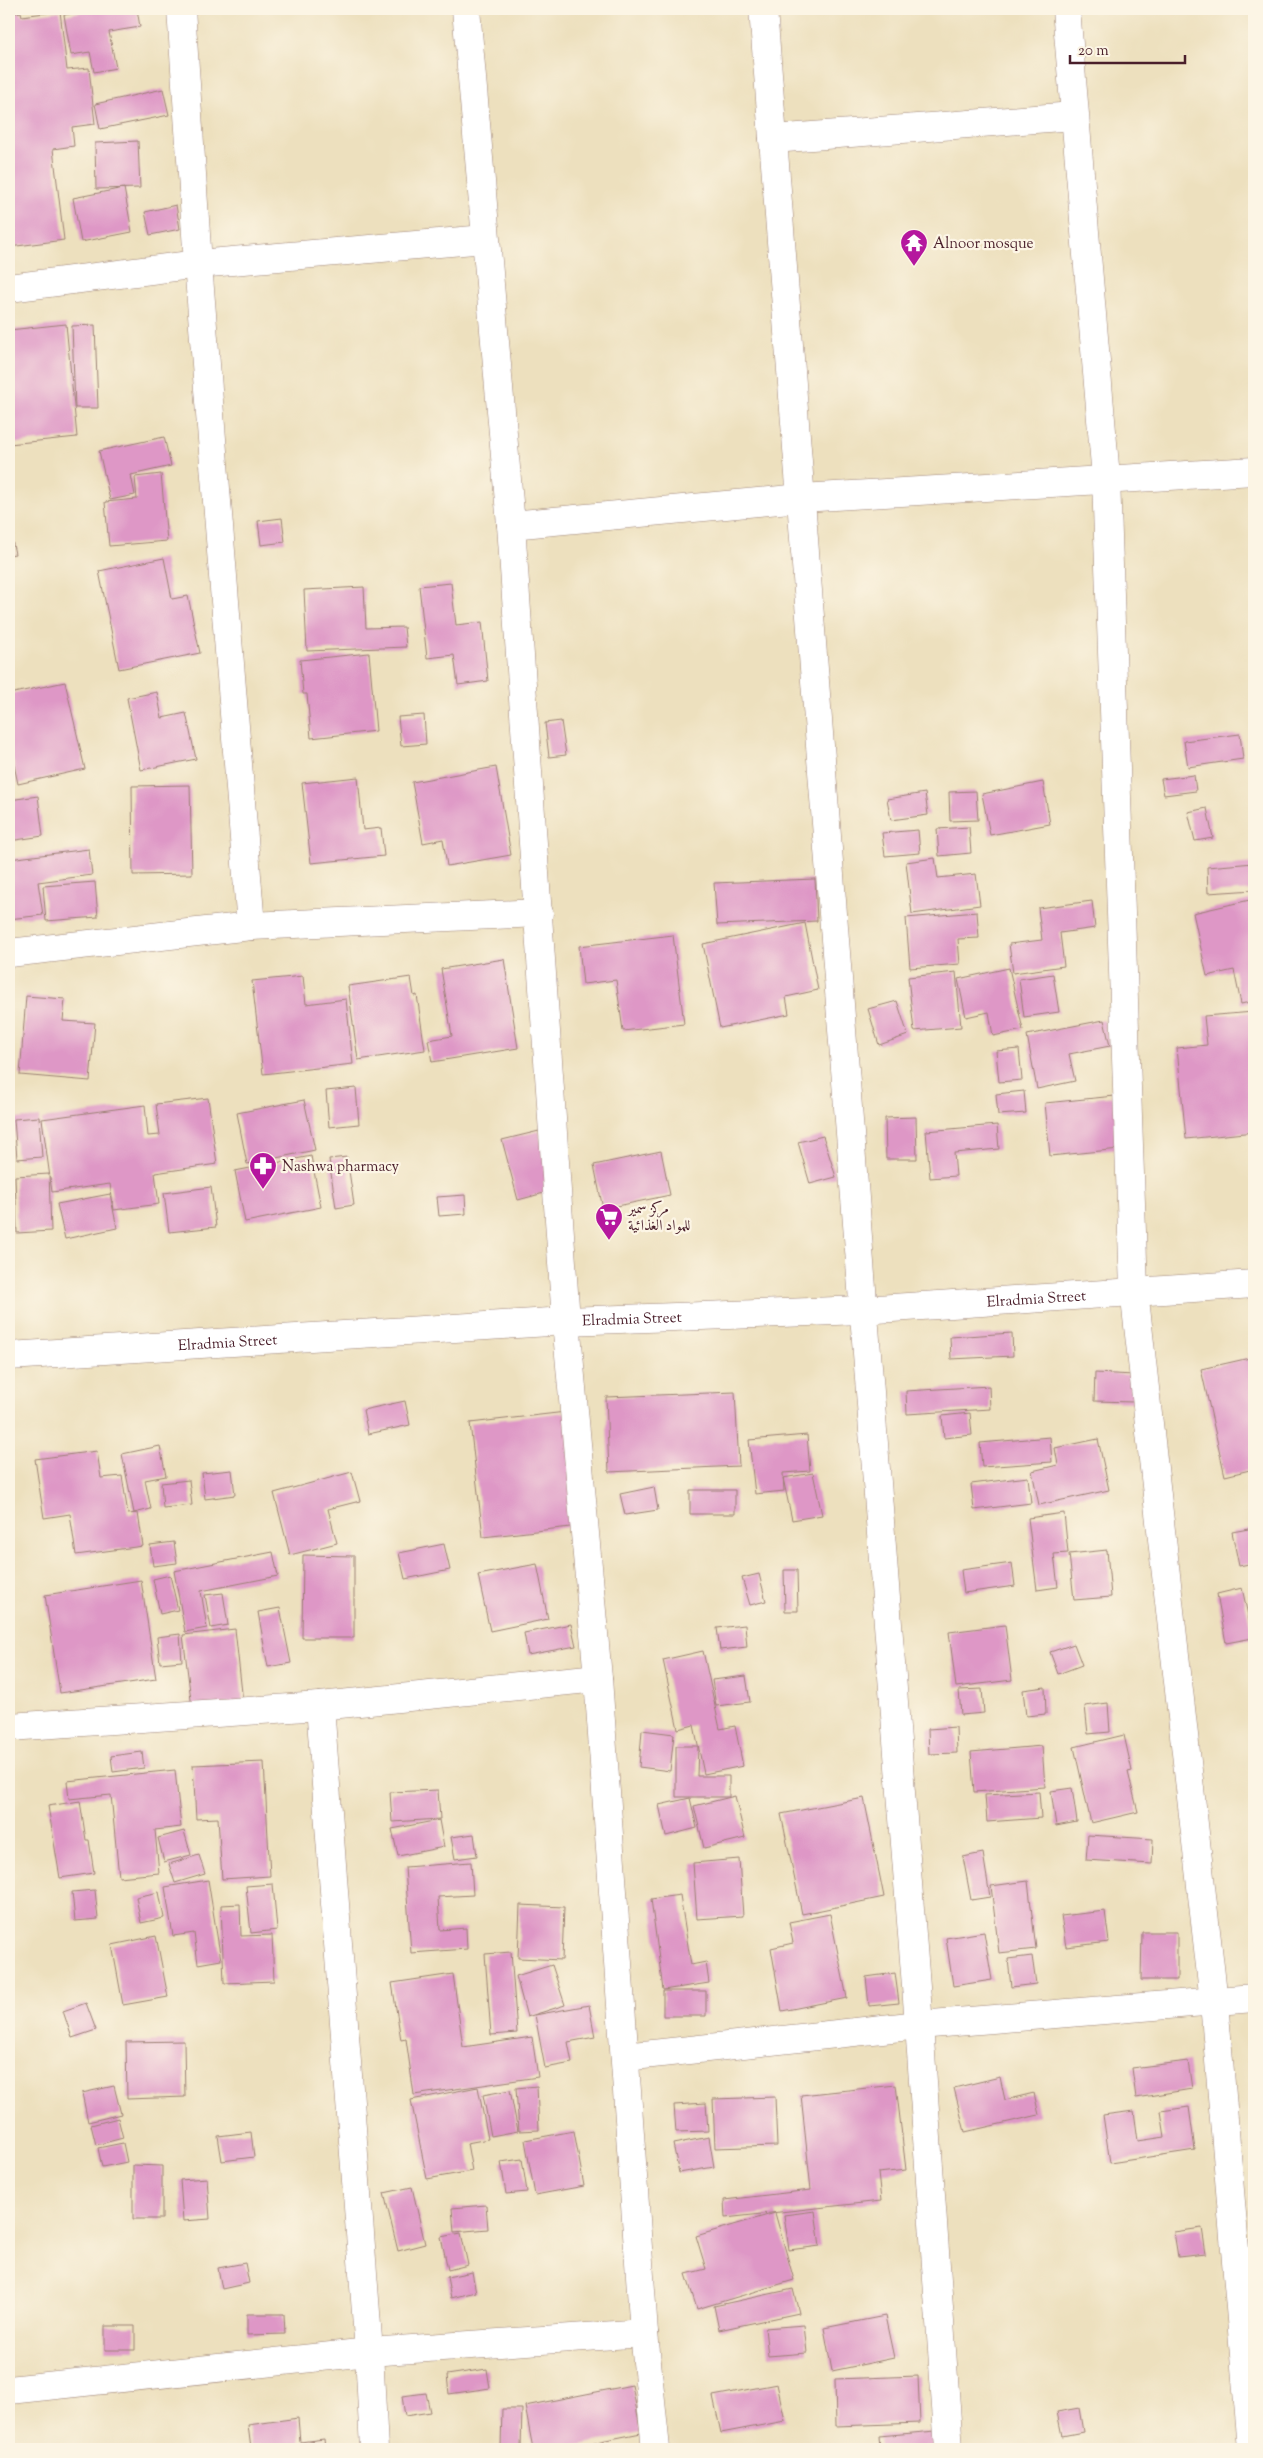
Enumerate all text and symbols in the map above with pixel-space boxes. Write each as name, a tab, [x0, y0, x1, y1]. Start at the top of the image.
scale bar	[1070, 32, 1186, 64]
text: 20 m	[1078, 41, 1109, 62]
temple icon: Alnoor mosque	[899, 228, 929, 267]
place label: Alnoor mosque	[933, 234, 1034, 255]
pharmacy icon: Nashwa pharmacy	[248, 1151, 278, 1190]
place label: Nashwa pharmacy	[282, 1157, 400, 1178]
place label: مركز سمير للمواد الغذائية	[626, 1199, 690, 1237]
supermarket icon: مركز سمير للمواد الغذائية	[594, 1202, 624, 1241]
street label: Elradmia Street	[986, 1286, 1087, 1314]
street label: Elradmia Street	[582, 1308, 682, 1332]
street label: Elradmia Street	[177, 1330, 278, 1357]

